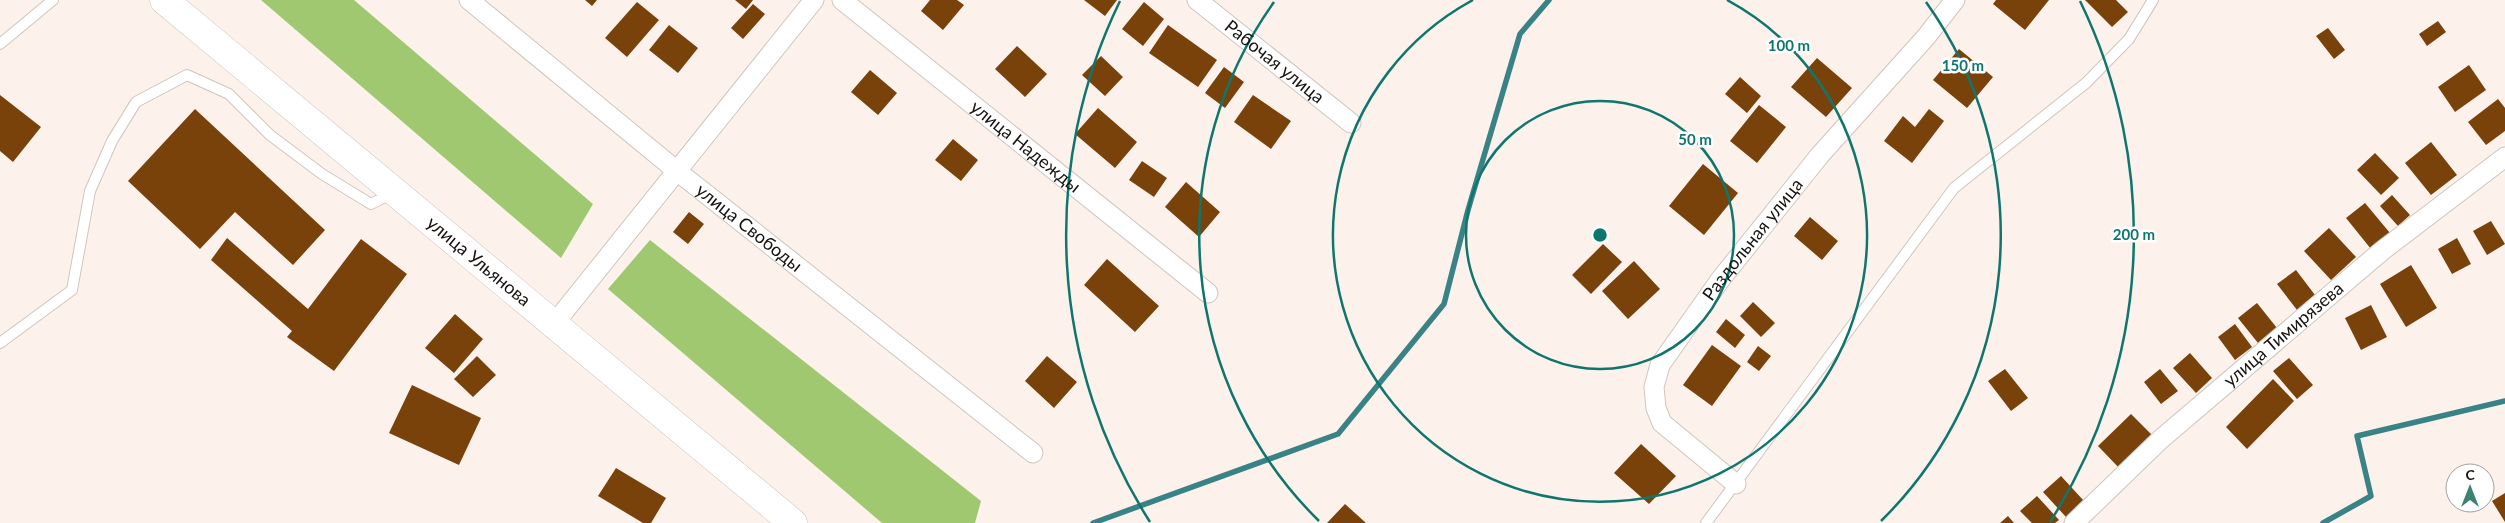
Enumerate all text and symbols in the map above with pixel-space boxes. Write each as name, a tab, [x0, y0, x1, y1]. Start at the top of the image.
street label: Рабочая улица	[1221, 15, 1329, 107]
text: 100 m	[1768, 36, 1810, 54]
text: 150 m	[1942, 56, 1984, 74]
street label: улица Надежды	[967, 95, 1086, 197]
text: 50 m	[1678, 130, 1712, 148]
street label: Раздольная улица	[1697, 174, 1807, 304]
street label: улица Свободы	[692, 178, 807, 276]
street label: улица Ульянова	[423, 211, 536, 310]
text: 200 m	[2113, 225, 2155, 243]
centre of rings	[1591, 226, 1609, 244]
street label: улица Тимирязева	[2219, 277, 2347, 391]
north arrow	[2445, 463, 2495, 513]
text: С	[2465, 466, 2475, 483]

